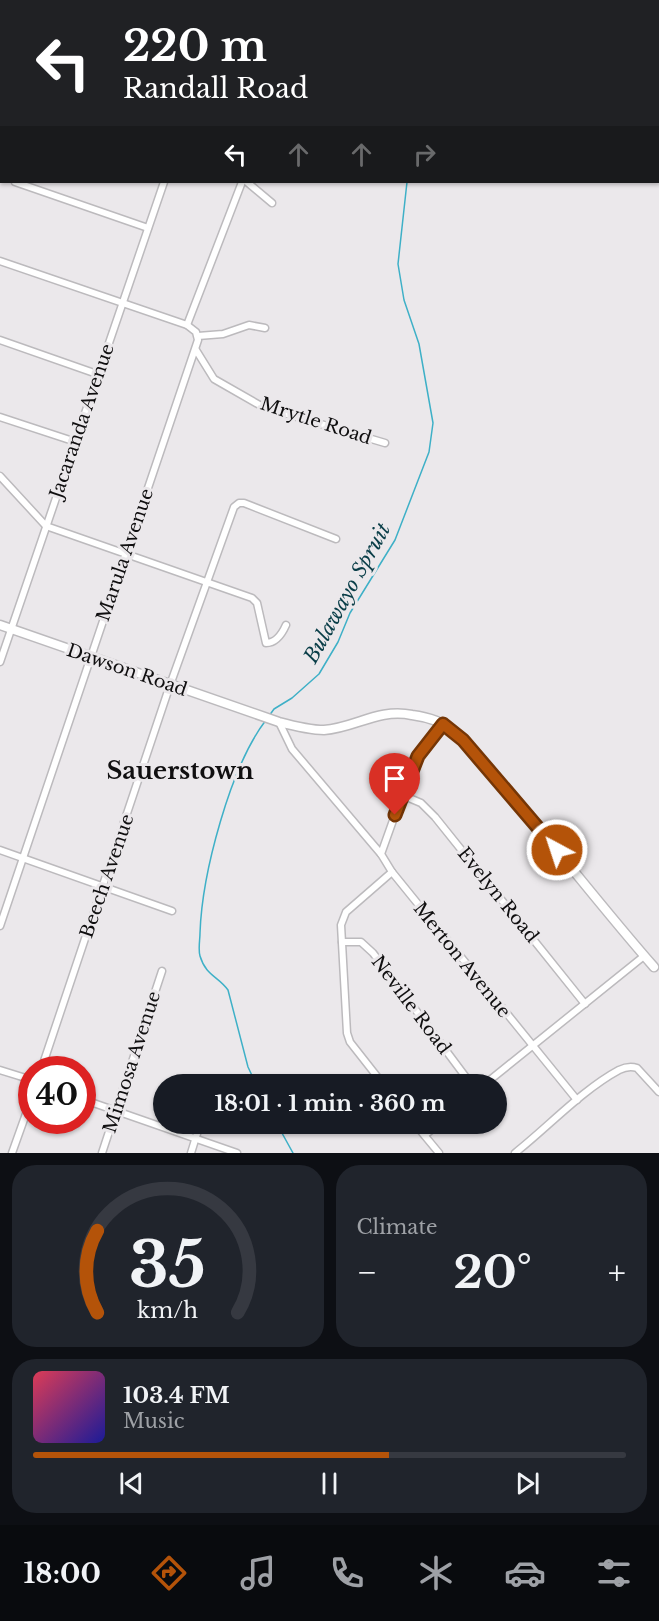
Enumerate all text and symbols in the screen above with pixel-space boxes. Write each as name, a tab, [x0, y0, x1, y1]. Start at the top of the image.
text: 220 m	[123, 20, 267, 72]
icon: left	[24, 24, 102, 102]
text: Randall Road	[123, 72, 308, 105]
icon: left	[219, 138, 252, 171]
icon: ahead	[282, 138, 315, 171]
icon: ahead	[345, 138, 378, 171]
icon: right	[408, 138, 441, 171]
street label: Jacaranda Avenue	[45, 341, 119, 503]
street label: Mrytle Road	[258, 393, 374, 449]
street label: Marula Avenue	[92, 486, 158, 624]
water label: Bulawayo Spruit	[298, 518, 396, 668]
street label: Dawson Road	[64, 639, 190, 701]
pin	[369, 753, 420, 815]
district label: Sauerstown	[106, 756, 254, 785]
icon: arrive	[378, 762, 411, 795]
street label: Beech Avenue	[76, 811, 138, 941]
position arrow	[525, 818, 589, 882]
street label: Evelyn Road	[453, 843, 543, 947]
street label: Merton Avenue	[409, 898, 515, 1022]
street label: Neville Road	[367, 951, 455, 1059]
street label: Mimosa Avenue	[99, 988, 165, 1136]
speed limit sign: 40	[18, 1056, 96, 1134]
text: 18:01 · 1 min · 360 m	[214, 1090, 446, 1117]
text: Climate	[357, 1215, 437, 1239]
text: 35	[129, 1226, 206, 1304]
text: 20°	[453, 1244, 532, 1300]
text: −	[357, 1252, 377, 1293]
text: +	[608, 1252, 626, 1293]
text: km/h	[137, 1297, 198, 1324]
text: 103.4 FM	[123, 1382, 230, 1409]
text: Music	[123, 1409, 184, 1433]
icon: previous	[115, 1467, 148, 1500]
icon: pause	[313, 1467, 346, 1500]
icon: next	[511, 1467, 544, 1500]
icon: directions	[148, 1552, 190, 1594]
icon: music	[237, 1552, 279, 1594]
icon: phone	[326, 1552, 368, 1594]
icon: climate	[415, 1552, 457, 1594]
icon: car	[504, 1552, 546, 1594]
icon: filters	[593, 1552, 635, 1594]
text: 18:00	[24, 1557, 101, 1590]

